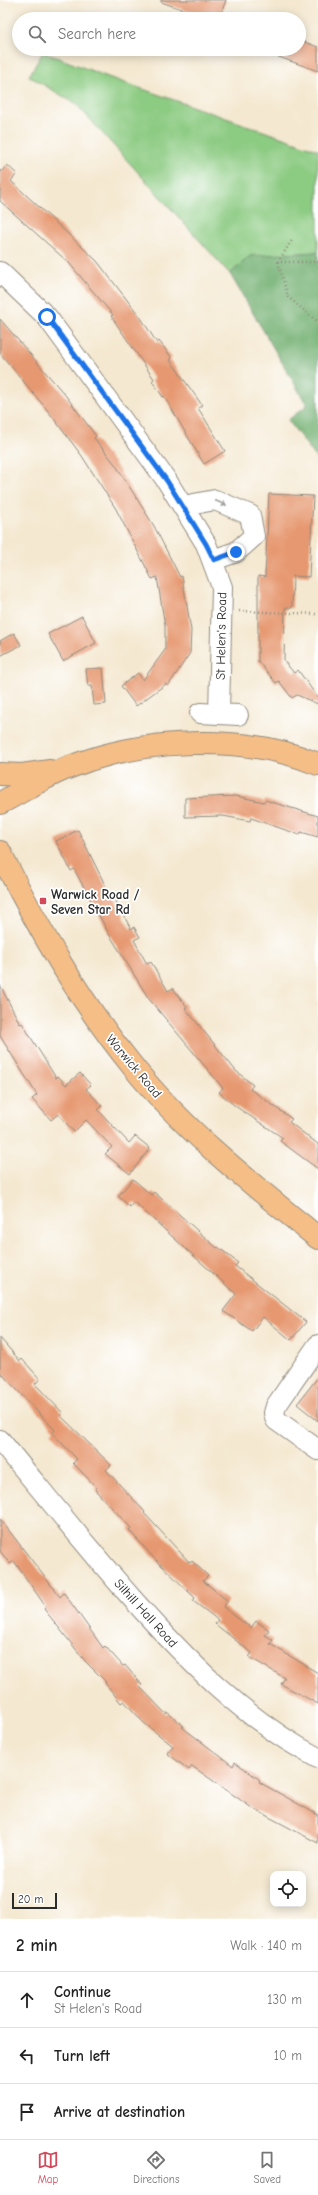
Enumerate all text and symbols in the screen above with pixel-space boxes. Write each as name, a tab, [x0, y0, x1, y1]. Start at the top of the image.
search box	[12, 12, 306, 56]
icon: search	[26, 23, 48, 45]
text: Search here	[58, 25, 136, 43]
route start	[38, 308, 56, 326]
one-way arrow	[215, 499, 227, 507]
route end	[227, 543, 245, 561]
street label: St Helen's Road	[213, 592, 229, 680]
place label: Warwick Road / Seven Star Rd	[51, 887, 140, 917]
marker: Warwick Road / Seven Star Rd	[38, 896, 48, 906]
street label: Warwick Road	[103, 1031, 165, 1101]
street label: Silhill Hall Road	[111, 1576, 181, 1650]
map controls	[270, 1871, 306, 1907]
button: locate	[270, 1871, 306, 1907]
scale bar	[12, 1891, 57, 1910]
text: 20 m	[18, 1893, 43, 1906]
text: 2 min	[16, 1936, 57, 1955]
text: Walk · 140 m	[230, 1938, 302, 1953]
text: Continue	[54, 1983, 111, 2001]
icon: ahead	[16, 1989, 38, 2011]
text: 130 m	[267, 1992, 302, 2007]
text: St Helen's Road	[54, 2001, 142, 2016]
icon: left	[16, 2045, 38, 2067]
text: Turn left	[54, 2047, 110, 2065]
text: 10 m	[274, 2048, 302, 2063]
icon: arrive	[16, 2101, 38, 2123]
text: Arrive at destination	[54, 2103, 185, 2121]
tab: Map	[37, 2149, 59, 2186]
tab: Directions	[133, 2149, 180, 2186]
tab: Saved	[254, 2149, 281, 2186]

